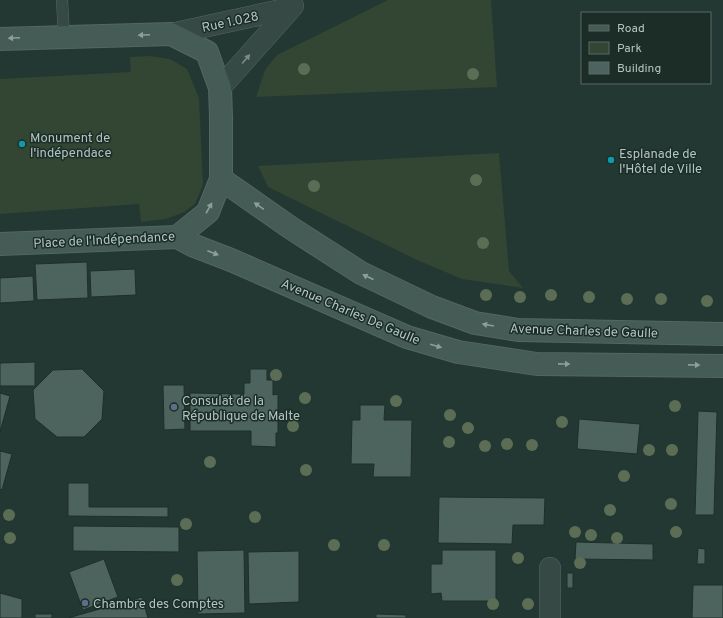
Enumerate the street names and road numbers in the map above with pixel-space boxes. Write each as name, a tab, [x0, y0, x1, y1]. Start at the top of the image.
street label: Rue 1.028	[201, 9, 260, 37]
street label: Place de l'Indépendance	[33, 229, 175, 253]
street label: Avenue Charles De Gaulle	[278, 276, 422, 349]
street label: Avenue Charles de Gaulle	[510, 321, 658, 343]

